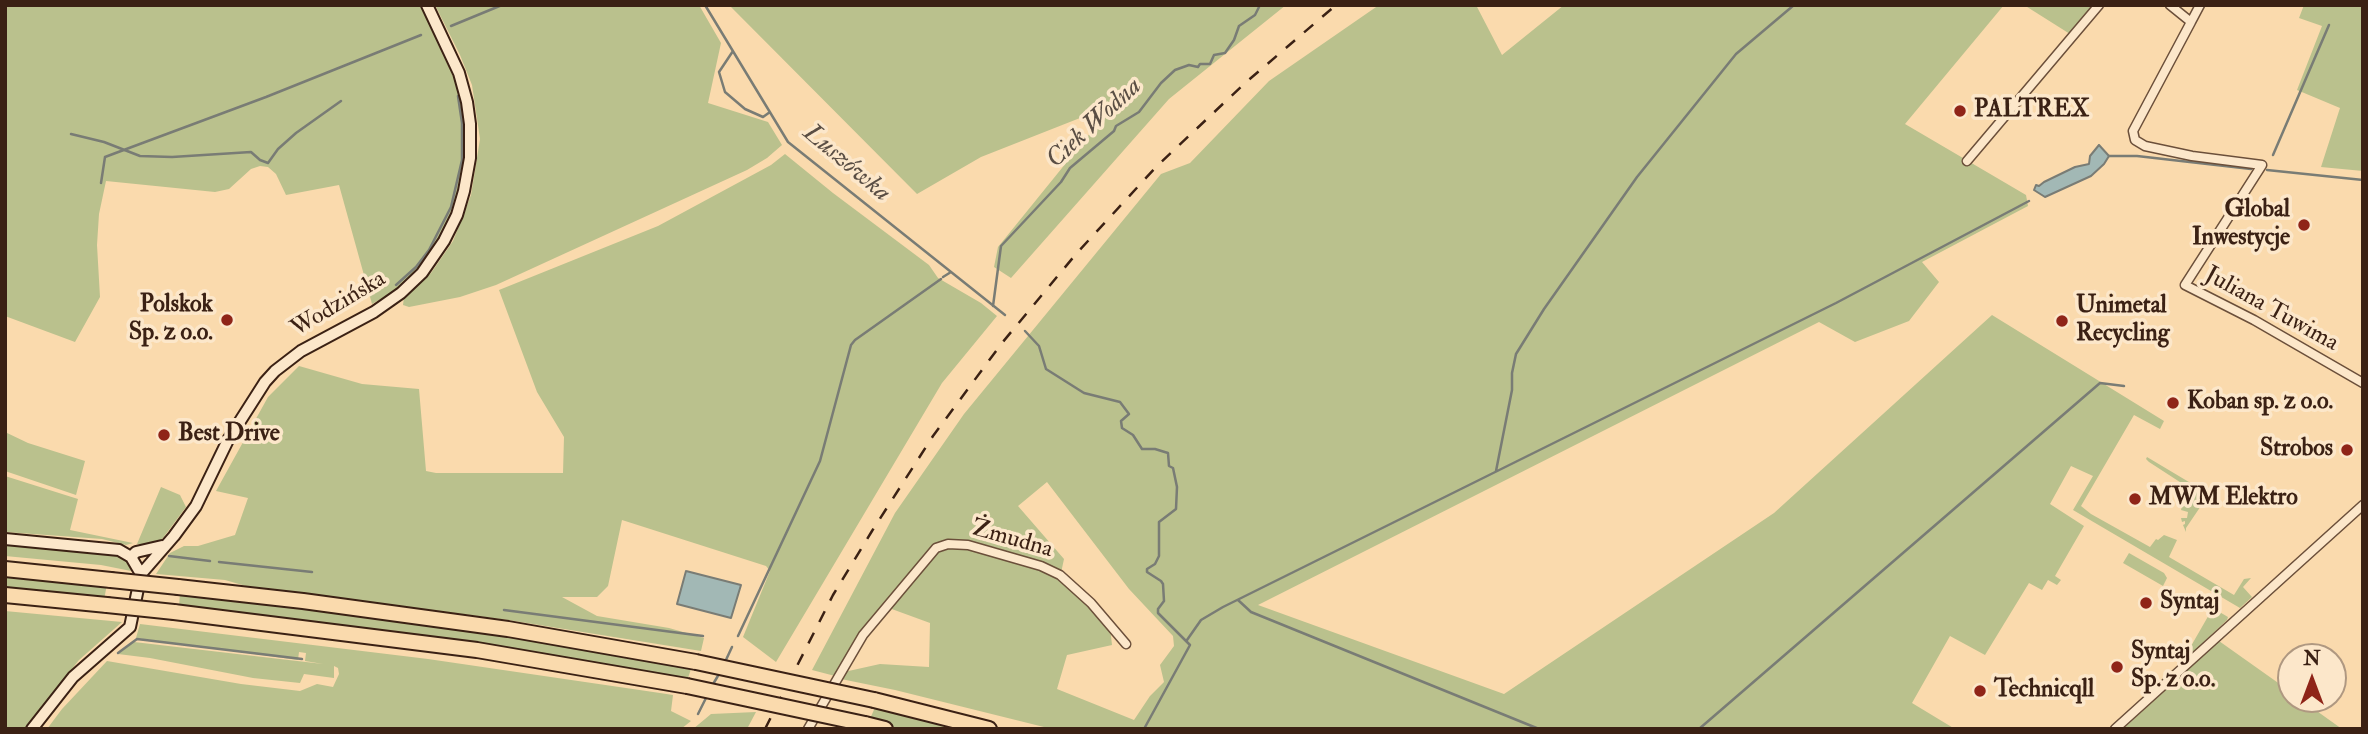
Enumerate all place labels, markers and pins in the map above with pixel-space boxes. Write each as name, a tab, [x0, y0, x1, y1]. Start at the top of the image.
place label: PALTREX	[1974, 97, 2089, 125]
marker: PALTREX	[1952, 103, 1968, 119]
place label: Global Inwestycje	[2192, 197, 2290, 253]
marker: Global Inwestycje	[2296, 217, 2312, 233]
place label: Polskok Sp. z o.o.	[129, 292, 213, 348]
place label: Unimetal Recycling	[2076, 293, 2169, 349]
marker: Polskok Sp. z o.o.	[219, 312, 235, 328]
marker: Unimetal Recycling	[2054, 313, 2070, 329]
place label: Koban sp. z o.o.	[2187, 389, 2333, 417]
marker: Koban sp. z o.o.	[2165, 395, 2181, 411]
place label: Best Drive	[178, 421, 280, 449]
marker: Best Drive	[156, 427, 172, 443]
place label: Strobos	[2260, 436, 2333, 464]
marker: Strobos	[2339, 442, 2355, 458]
place label: MWM Elektro	[2149, 485, 2298, 513]
marker: MWM Elektro	[2127, 491, 2143, 507]
place label: Syntaj	[2160, 589, 2219, 617]
marker: Syntaj	[2138, 595, 2154, 611]
place label: Syntaj Sp. z o.o.	[2131, 639, 2215, 695]
marker: Syntaj Sp. z o.o.	[2109, 659, 2125, 675]
place label: Technicqll	[1994, 677, 2094, 705]
marker: Technicqll	[1972, 683, 1988, 699]

